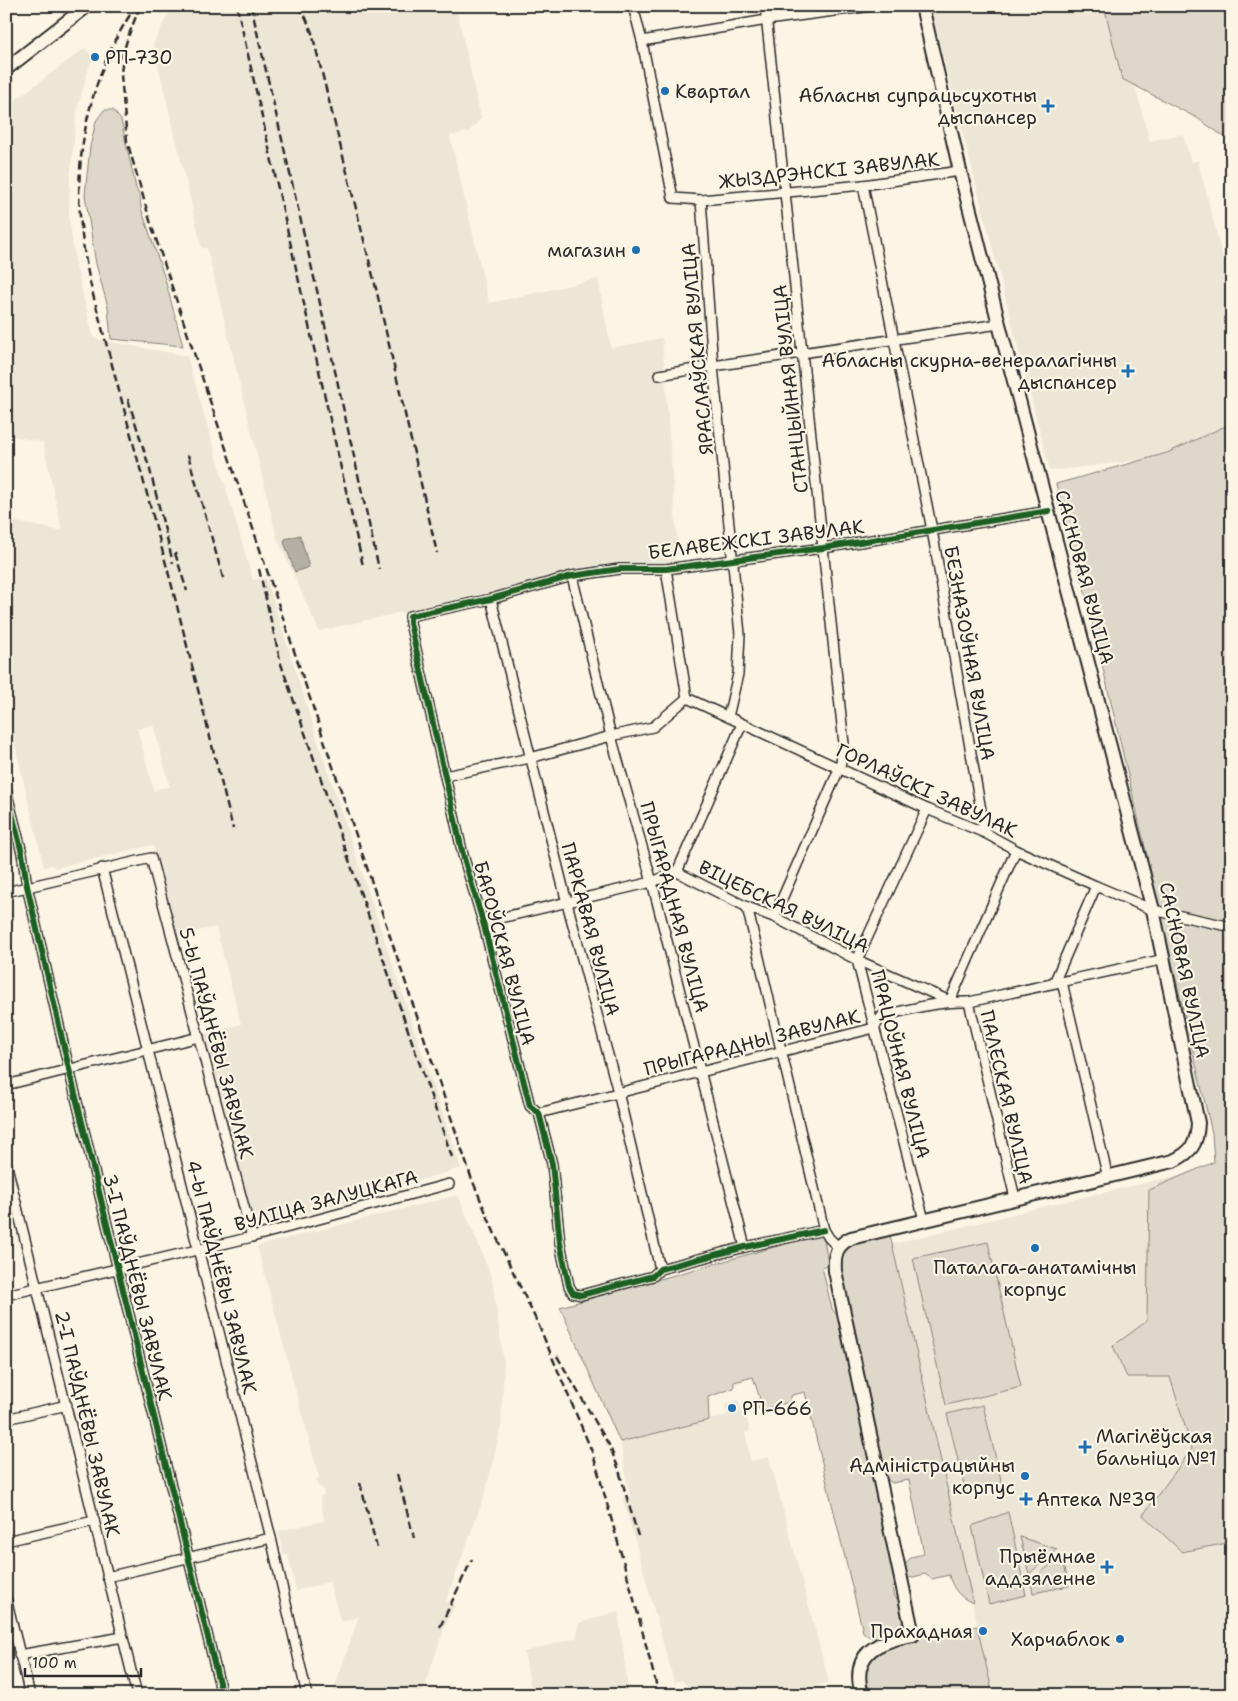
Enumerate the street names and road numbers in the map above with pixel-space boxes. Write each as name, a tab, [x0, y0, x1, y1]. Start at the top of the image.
street label: ЖЫЗДРЭНСКІ ЗАВУЛАК	[717, 146, 941, 195]
street label: ЯРАСЛАЎСКАЯ ВУЛІЦА	[676, 242, 719, 456]
street label: СТАНЦЫЙНАЯ ВУЛІЦА	[767, 283, 814, 495]
street label: САСНОВАЯ ВУЛІЦА	[1049, 487, 1120, 667]
street label: БЕЛАВЕЖСКІ ЗАВУЛАК	[647, 514, 866, 565]
street label: БЕЗНАЗОЎНАЯ ВУЛІЦА	[938, 544, 1001, 763]
street label: ГОРЛАЎСКІ ЗАВУЛАК	[832, 737, 1022, 843]
street label: ПРЫГАРАДНАЯ ВУЛІЦА	[634, 799, 715, 1016]
street label: ПАРКАВАЯ ВУЛІЦА	[555, 840, 626, 1019]
street label: ВІЦЕБСКАЯ ВУЛІЦА	[694, 854, 873, 959]
street label: БАРОЎСКАЯ ВУЛІЦА	[468, 858, 541, 1048]
street label: САСНОВАЯ ВУЛІЦА	[1154, 880, 1215, 1061]
street label: 5-Ы ПАЎДНЁВЫ ЗАВУЛАК	[174, 925, 259, 1162]
street label: ПРАЦОЎНАЯ ВУЛІЦА	[865, 967, 936, 1161]
street label: ПРЫГАРАДНЫ ЗАВУЛАК	[641, 1004, 863, 1081]
street label: ПАЛЕСКАЯ ВУЛІЦА	[974, 1008, 1039, 1187]
street label: 4-Ы ПАЎДНЁВЫ ЗАВУЛАК	[180, 1157, 263, 1397]
street label: ВУЛІЦА ЗАЛУЦКАГА	[232, 1164, 421, 1237]
street label: 3-І ПАЎДНЁВЫ ЗАВУЛАК	[97, 1171, 178, 1403]
street label: 2-І ПАЎДНЁВЫ ЗАВУЛАК	[49, 1308, 126, 1540]

